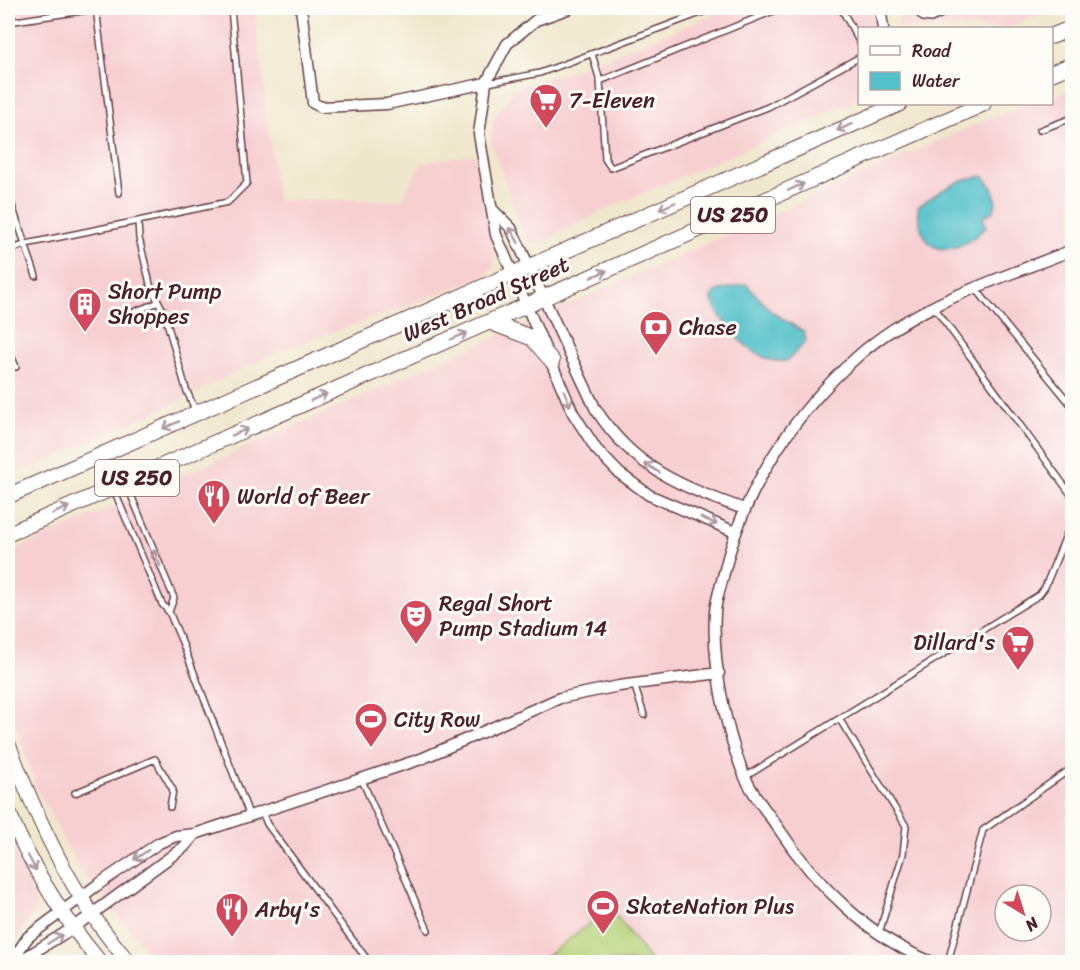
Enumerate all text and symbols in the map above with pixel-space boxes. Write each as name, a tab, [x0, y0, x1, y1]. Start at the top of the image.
legend	[858, 27, 1053, 105]
text: Road	[912, 35, 952, 67]
text: Water	[912, 65, 961, 97]
place label: 7-Eleven	[569, 81, 655, 120]
supermarket icon: 7-Eleven	[528, 82, 564, 129]
one-way arrow	[837, 122, 855, 133]
one-way arrow	[787, 180, 805, 192]
road number: US 250	[691, 197, 775, 233]
one-way arrow	[658, 201, 676, 212]
one-way arrow	[508, 227, 520, 244]
street label: West Broad Street	[396, 245, 576, 353]
one-way arrow	[589, 268, 607, 279]
place label: Short Pump Shoppes	[108, 272, 222, 336]
building icon: Short Pump Shoppes	[67, 286, 103, 333]
place label: Chase	[679, 308, 737, 347]
bank icon: Chase	[638, 309, 674, 356]
one-way arrow	[450, 329, 468, 340]
one-way arrow	[562, 388, 573, 407]
one-way arrow	[310, 391, 328, 403]
one-way arrow	[162, 420, 180, 431]
one-way arrow	[230, 426, 248, 438]
road number: US 250	[95, 460, 179, 496]
one-way arrow	[644, 462, 661, 474]
place label: World of Beer	[237, 477, 371, 516]
restaurant icon: World of Beer	[196, 478, 232, 525]
one-way arrow	[52, 504, 70, 515]
one-way arrow	[700, 516, 718, 527]
one-way arrow	[151, 549, 162, 567]
place label: Regal Short Pump Stadium 14	[439, 584, 608, 648]
theatre icon: Regal Short Pump Stadium 14	[398, 598, 434, 645]
place label: Dillard's	[913, 623, 996, 662]
supermarket icon: Dillard's	[1000, 624, 1036, 671]
place label: City Row	[394, 700, 480, 739]
sports icon: City Row	[353, 701, 389, 748]
one-way arrow	[134, 849, 150, 861]
one-way arrow	[27, 854, 38, 872]
north arrow	[993, 883, 1053, 943]
place label: SkateNation Plus	[626, 887, 794, 926]
sports icon: SkateNation Plus	[585, 888, 621, 935]
place label: Arby's	[254, 890, 321, 929]
restaurant icon: Arby's	[214, 891, 250, 938]
text: N	[1018, 909, 1046, 940]
one-way arrow	[46, 933, 63, 946]

